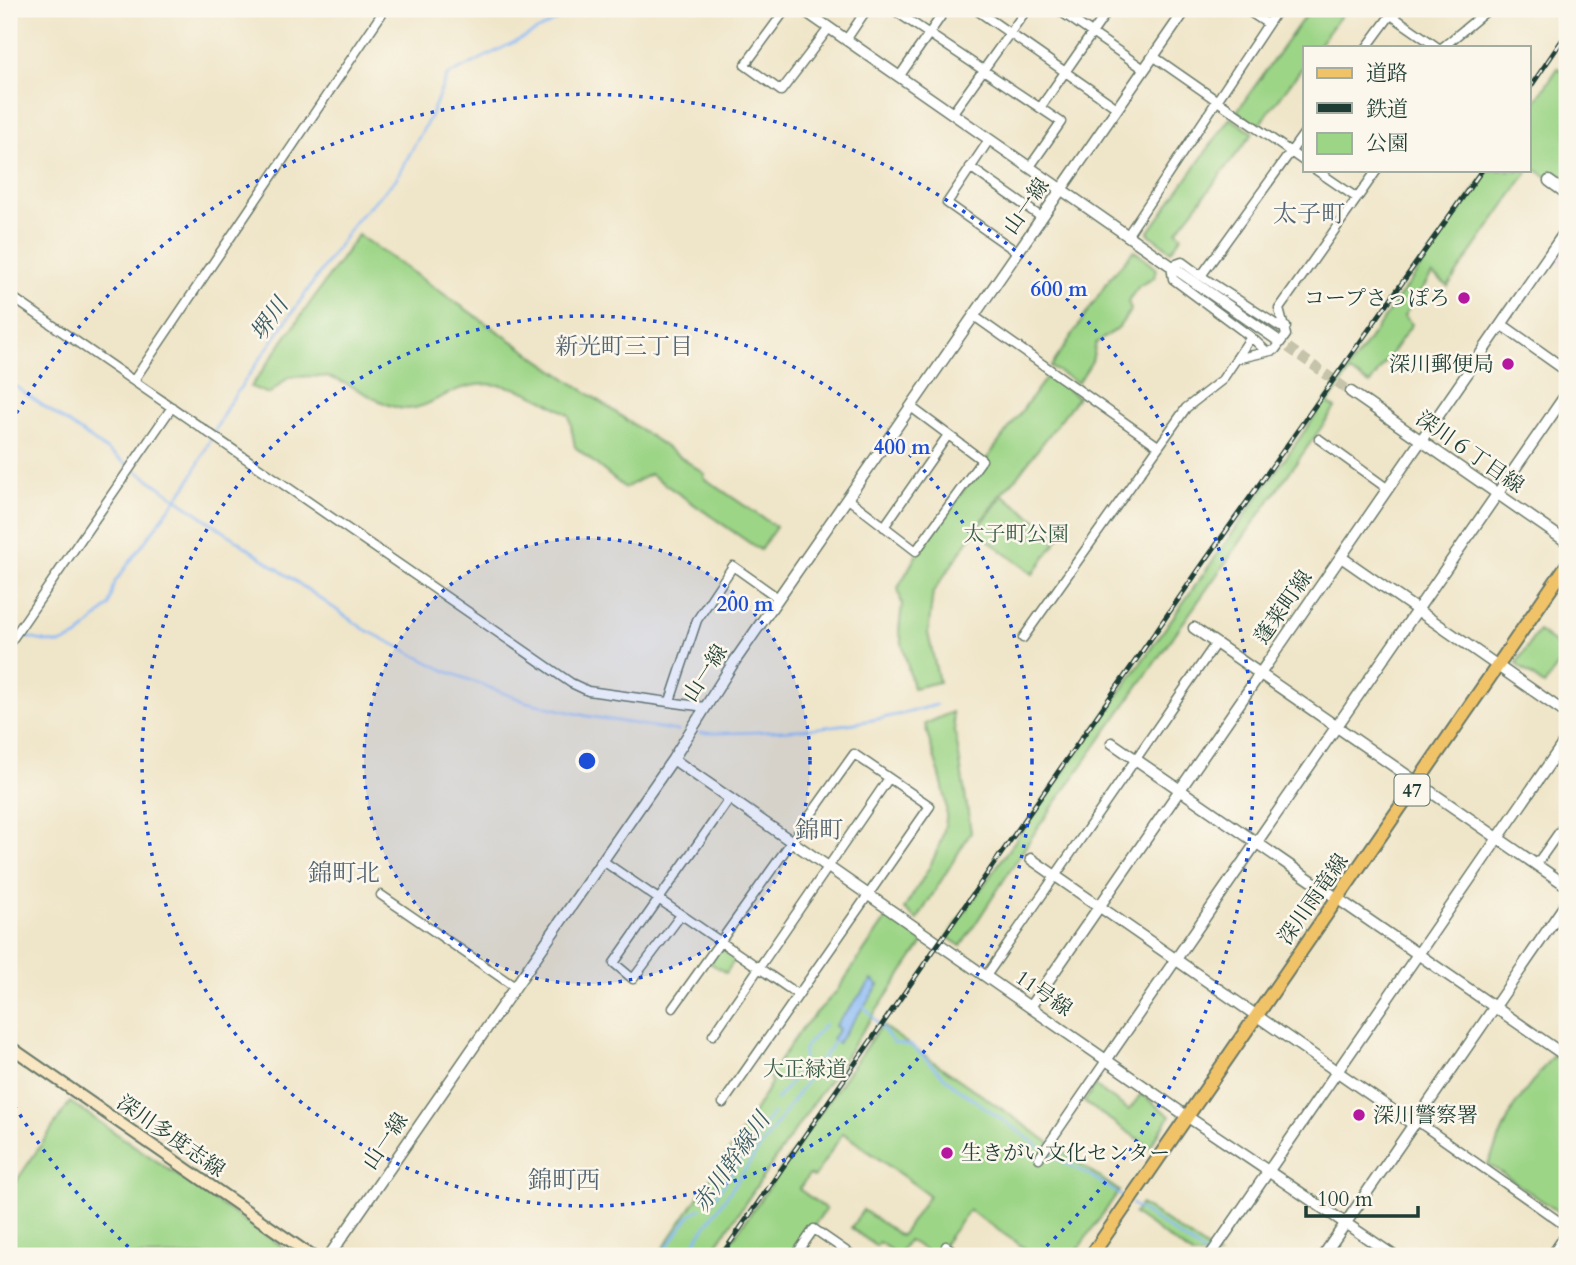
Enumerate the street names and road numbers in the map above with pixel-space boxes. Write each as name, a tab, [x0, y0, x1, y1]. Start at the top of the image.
street label: 山一線	[996, 172, 1056, 240]
street label: 深川６丁目線	[1410, 404, 1530, 500]
street label: 蓬莱町線	[1247, 565, 1319, 650]
street label: 山一線	[676, 639, 735, 708]
road number: 47	[1394, 775, 1430, 806]
street label: 深川雨竜線	[1271, 848, 1355, 951]
street label: 11号線	[1009, 963, 1078, 1024]
street label: 深川多度志線	[111, 1088, 231, 1184]
street label: 山一線	[356, 1107, 415, 1176]

